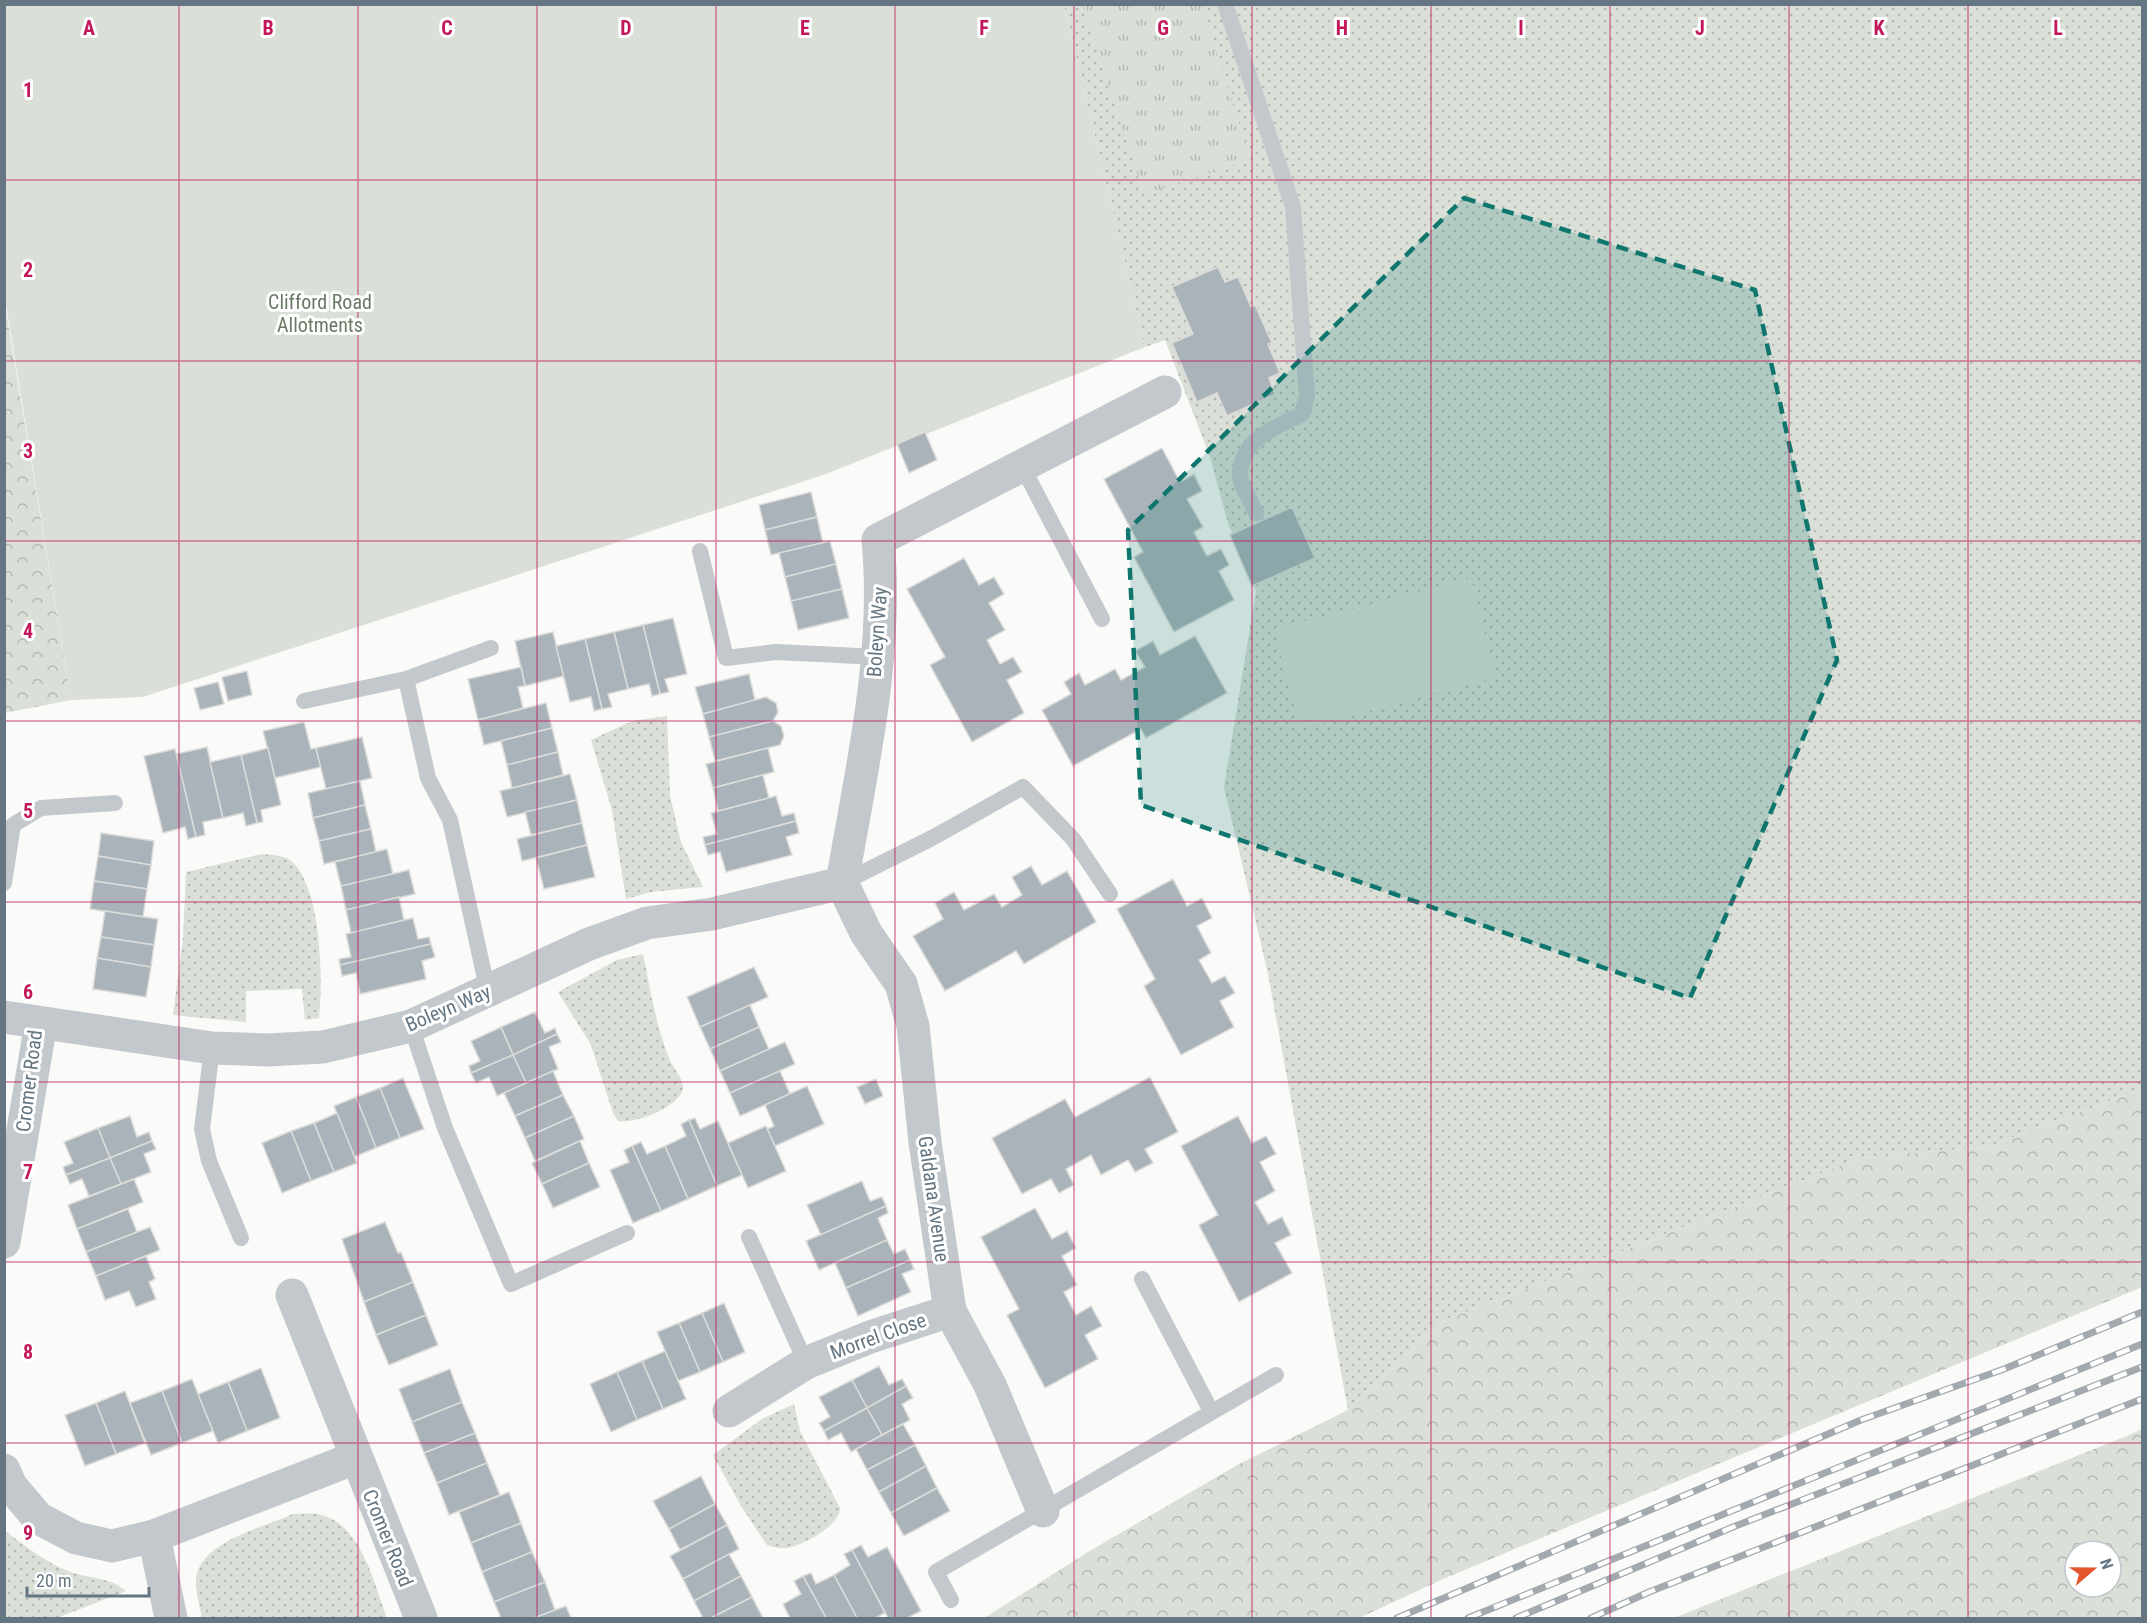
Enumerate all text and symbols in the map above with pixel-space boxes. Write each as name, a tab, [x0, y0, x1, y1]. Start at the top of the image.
text: A	[83, 16, 95, 40]
text: B	[262, 16, 274, 40]
text: C	[441, 16, 453, 40]
text: D	[620, 16, 632, 40]
text: E	[800, 16, 810, 40]
text: F	[979, 16, 989, 40]
text: G	[1157, 16, 1169, 40]
text: H	[1336, 16, 1348, 40]
text: I	[1518, 16, 1524, 40]
text: J	[1695, 16, 1705, 40]
text: K	[1873, 16, 1885, 40]
text: L	[2053, 16, 2063, 40]
text: 1	[23, 78, 33, 102]
text: 2	[23, 258, 33, 282]
park label: Clifford Road Allotments	[268, 290, 372, 337]
text: 3	[23, 439, 33, 463]
street label: Boleyn Way	[862, 586, 892, 678]
text: 4	[23, 619, 33, 643]
text: 5	[23, 799, 33, 823]
street label: Boleyn Way	[402, 979, 494, 1037]
text: 6	[23, 980, 33, 1004]
street label: Cromer Road	[11, 1029, 47, 1133]
street label: Galdana Avenue	[913, 1134, 955, 1264]
text: 7	[23, 1160, 33, 1184]
street label: Morrel Close	[827, 1308, 929, 1364]
text: 8	[23, 1340, 33, 1364]
street label: Cromer Road	[358, 1486, 418, 1590]
text: 9	[23, 1521, 33, 1545]
north arrow	[2063, 1539, 2123, 1599]
text: N	[2096, 1556, 2117, 1572]
scale bar	[27, 1560, 148, 1598]
text: 20 m	[36, 1570, 71, 1591]

